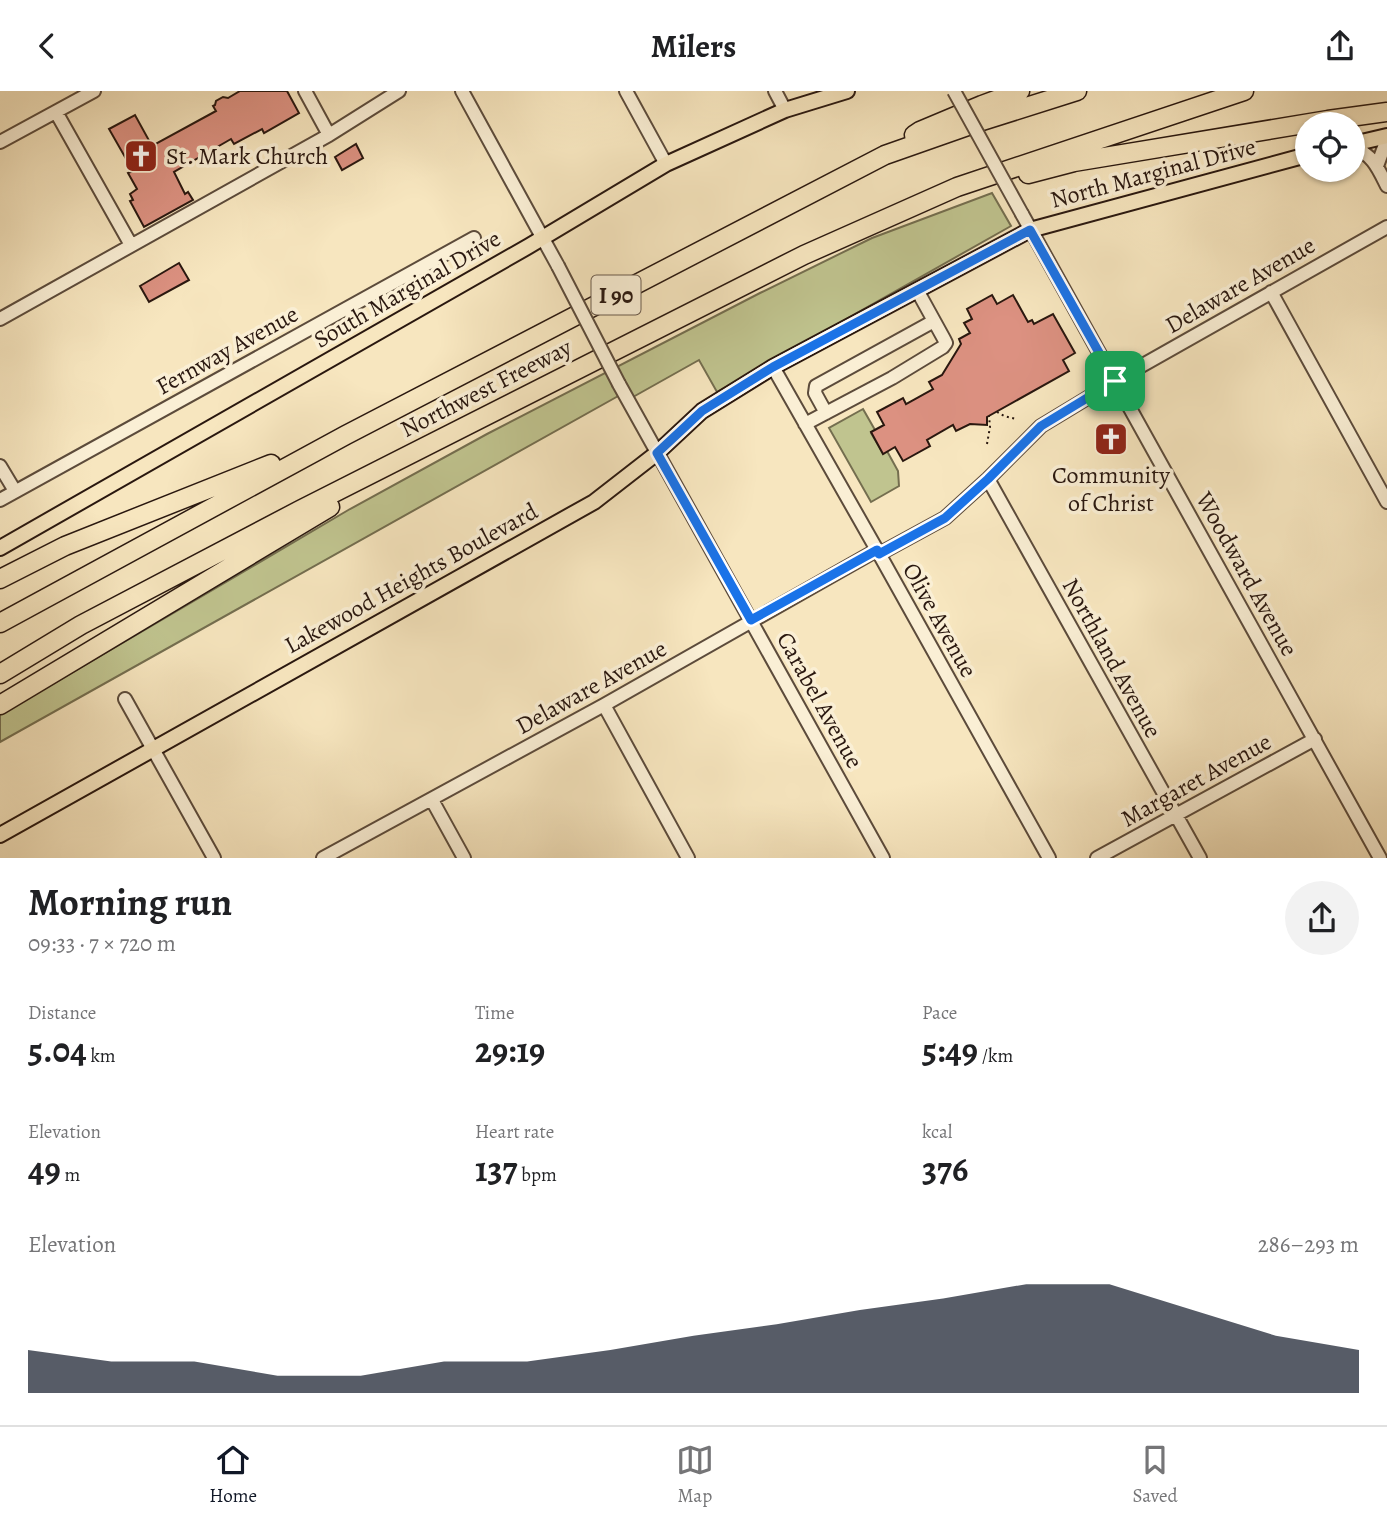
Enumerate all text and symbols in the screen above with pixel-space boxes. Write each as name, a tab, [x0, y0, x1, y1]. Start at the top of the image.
text: Milers	[651, 24, 736, 68]
icon: back	[28, 27, 66, 65]
icon: share	[1321, 27, 1359, 65]
map controls	[1295, 112, 1365, 182]
button: locate	[1295, 112, 1365, 182]
street label: North Marginal Drive	[1047, 130, 1259, 216]
church icon: St. Mark Church	[122, 137, 160, 175]
place label: St. Mark Church	[166, 140, 328, 172]
street label: South Marginal Drive	[308, 222, 506, 356]
street label: Delaware Avenue	[1159, 229, 1321, 341]
road number: I 90	[592, 275, 640, 315]
street label: Fernway Avenue	[150, 298, 304, 402]
street label: Northwest Freeway	[395, 331, 577, 445]
pin	[1085, 351, 1145, 411]
icon: arrive	[1096, 362, 1134, 400]
church icon: Community of Christ	[1092, 420, 1130, 458]
place label: Community of Christ	[1052, 459, 1170, 519]
street label: Woodward Avenue	[1188, 485, 1305, 662]
street label: Lakewood Heights Boulevard	[279, 495, 543, 661]
street label: Olive Avenue	[895, 557, 985, 683]
street label: Northland Avenue	[1055, 572, 1169, 744]
street label: Carabel Avenue	[769, 626, 871, 774]
street label: Delaware Avenue	[510, 632, 672, 742]
street label: Margaret Avenue	[1115, 725, 1277, 835]
text: Morning run	[28, 876, 232, 928]
button: share	[1285, 881, 1359, 955]
text: 09:33 · 7 × 720 m	[28, 928, 176, 959]
text: Distance	[28, 1000, 96, 1026]
text: Time	[475, 1000, 514, 1026]
text: Pace	[922, 1000, 957, 1026]
text: 5.04	[28, 1026, 87, 1074]
text: 29:19	[475, 1026, 545, 1074]
text: 5:49	[922, 1026, 978, 1074]
text: km	[87, 1043, 116, 1069]
text: /km	[978, 1043, 1013, 1069]
text: Elevation	[28, 1119, 101, 1145]
text: Heart rate	[475, 1119, 554, 1145]
text: kcal	[922, 1119, 952, 1145]
text: 49	[28, 1145, 61, 1193]
text: 137	[475, 1145, 518, 1193]
text: 376	[922, 1145, 968, 1193]
text: m	[61, 1162, 80, 1188]
text: bpm	[518, 1162, 557, 1188]
text: Elevation	[28, 1229, 116, 1260]
text: 286–293 m	[1258, 1229, 1359, 1260]
tab: Home	[209, 1441, 257, 1509]
tab: Map	[676, 1441, 714, 1509]
tab: Saved	[1133, 1441, 1178, 1509]

